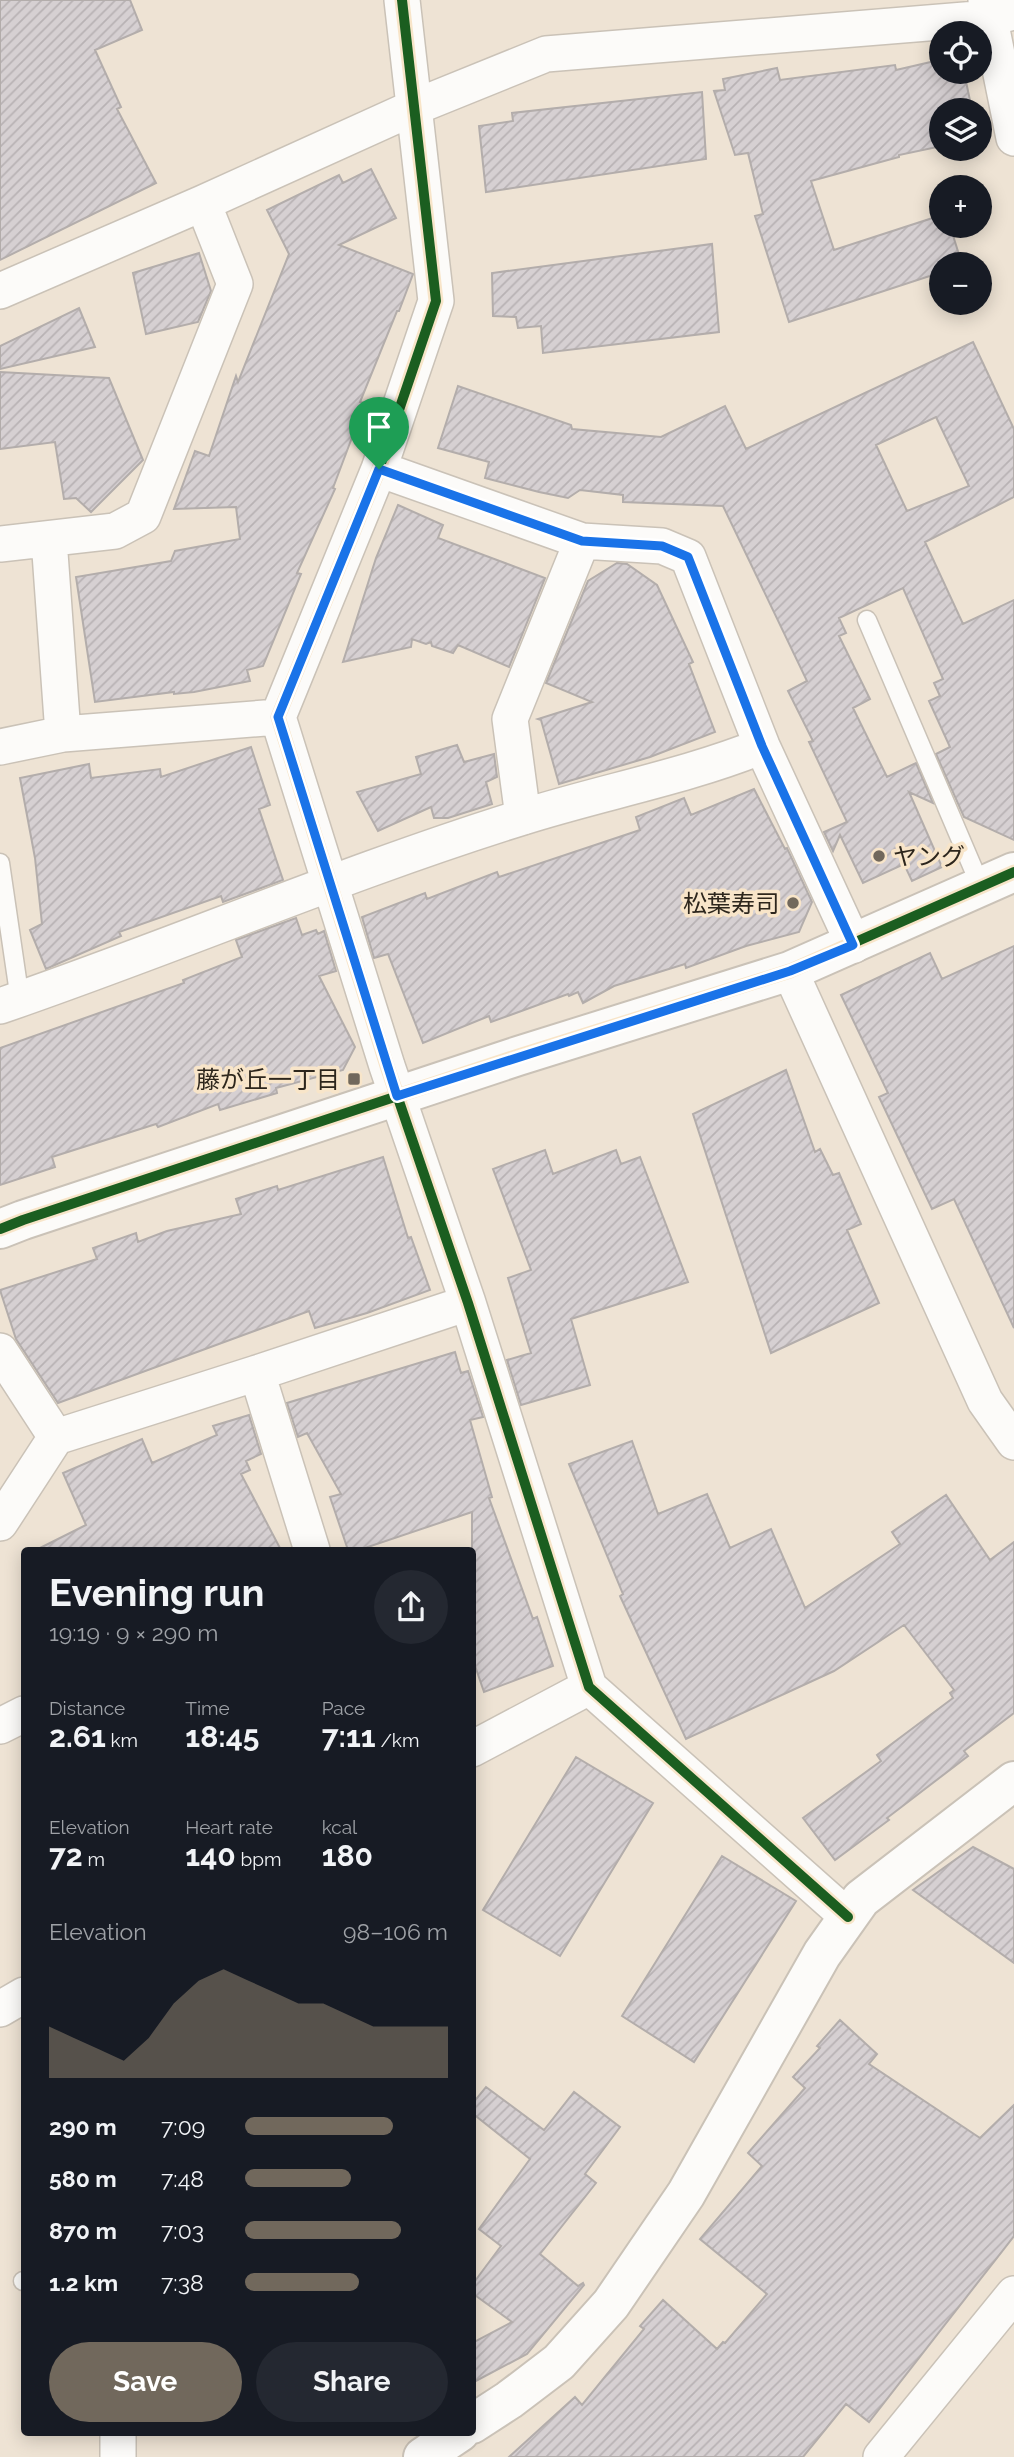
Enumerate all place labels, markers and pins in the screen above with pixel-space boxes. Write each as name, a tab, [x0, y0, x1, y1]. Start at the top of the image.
pin	[349, 397, 409, 469]
place label: ヤング	[893, 842, 965, 871]
marker: ヤング	[871, 848, 887, 864]
place label: 松葉寿司	[683, 889, 779, 918]
marker: 松葉寿司	[785, 895, 801, 911]
place label: 藤が丘一丁目	[196, 1065, 340, 1094]
marker: 藤が丘一丁目	[346, 1071, 362, 1087]

